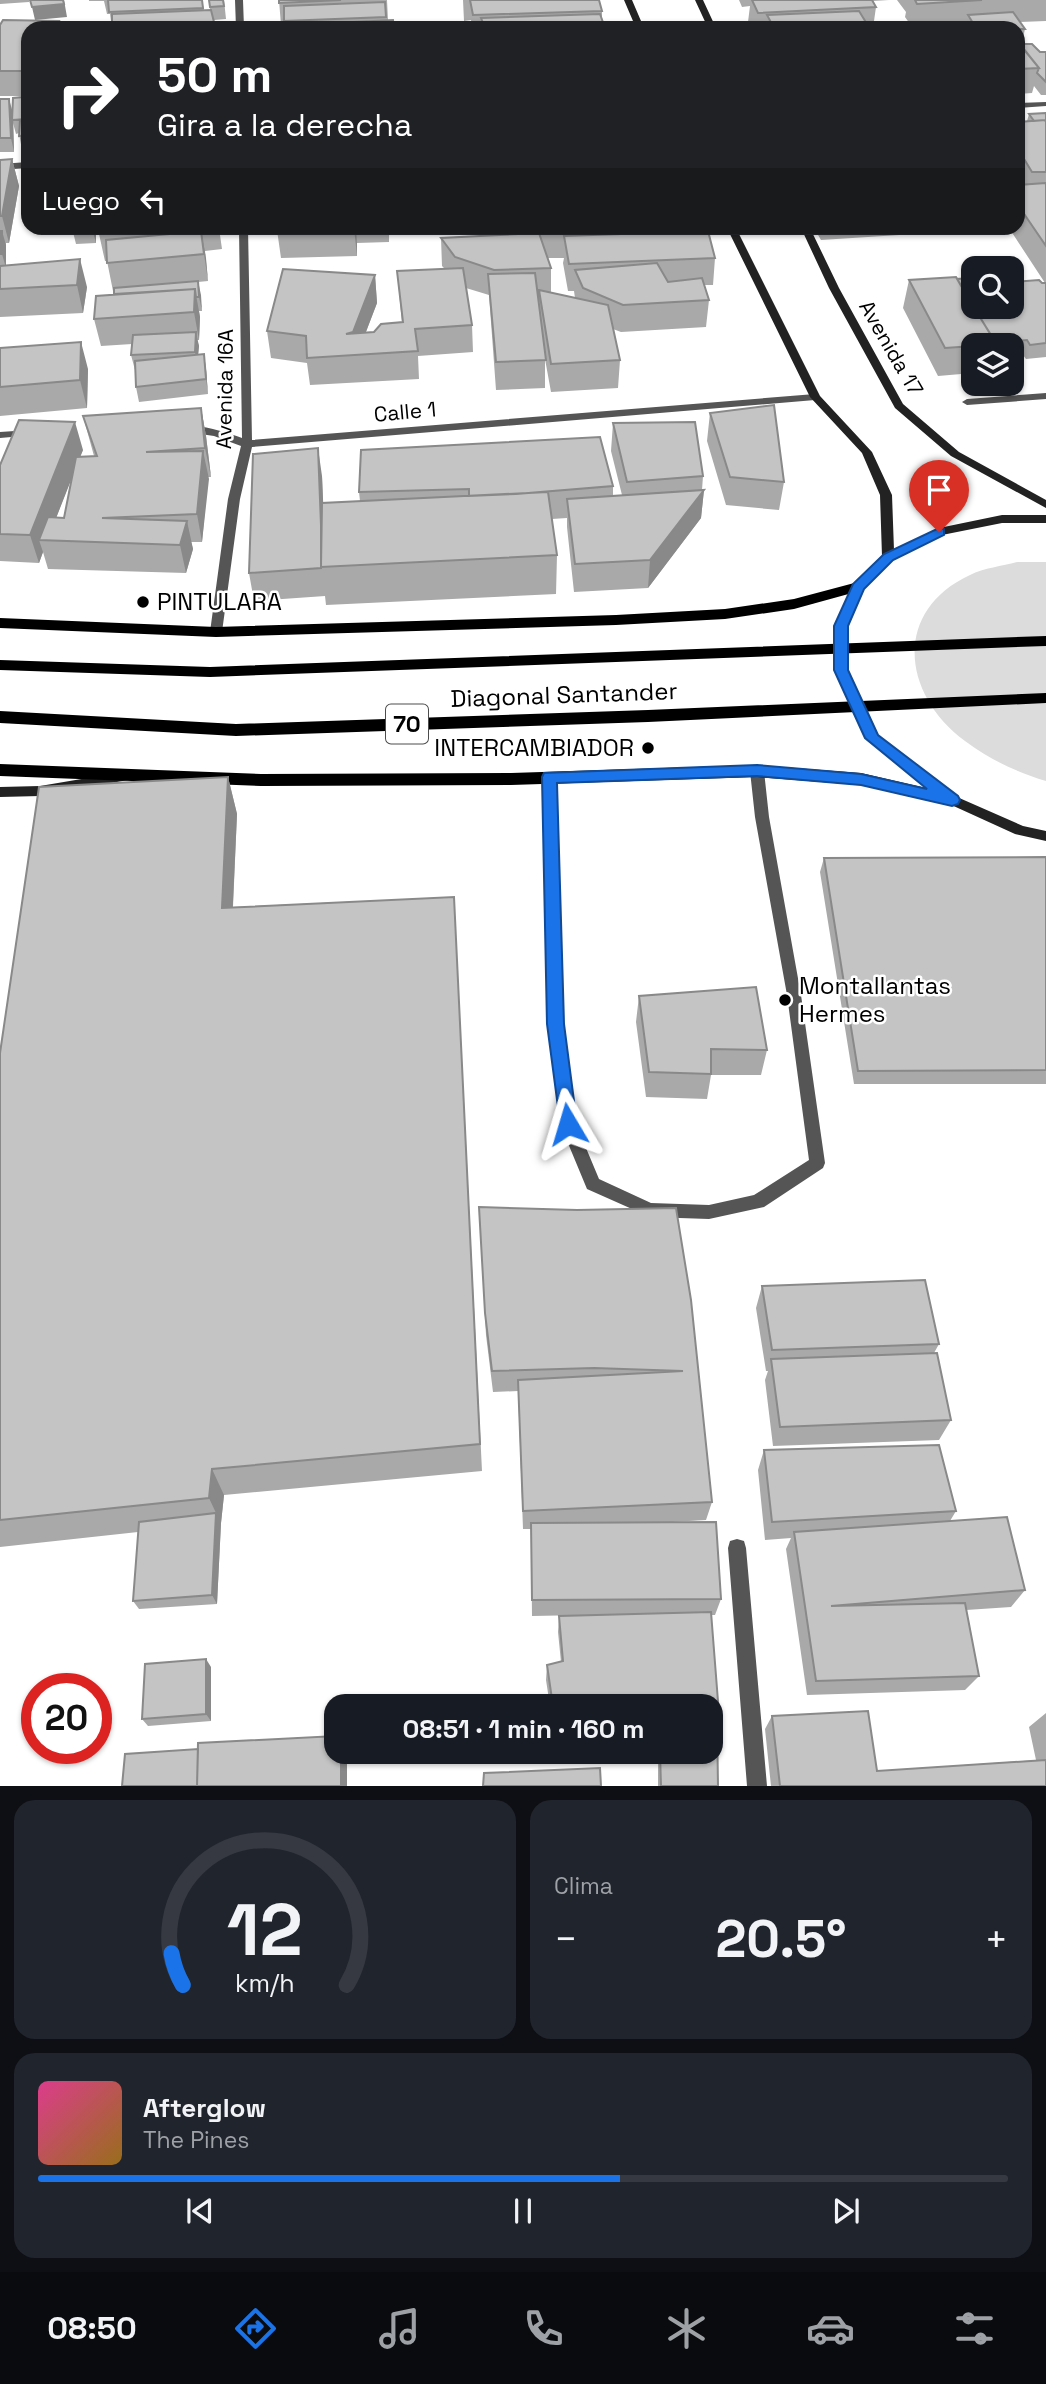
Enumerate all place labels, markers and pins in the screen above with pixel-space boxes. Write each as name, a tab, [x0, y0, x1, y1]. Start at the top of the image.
pin	[909, 460, 969, 532]
place label: PINTULARA	[157, 586, 282, 617]
marker: PINTULARA	[135, 594, 151, 610]
place label: INTERCAMBIADOR	[434, 732, 634, 763]
marker: INTERCAMBIADOR	[640, 740, 656, 756]
place label: Montallantas Hermes	[799, 970, 951, 1029]
marker: Montallantas Hermes	[777, 992, 793, 1008]

